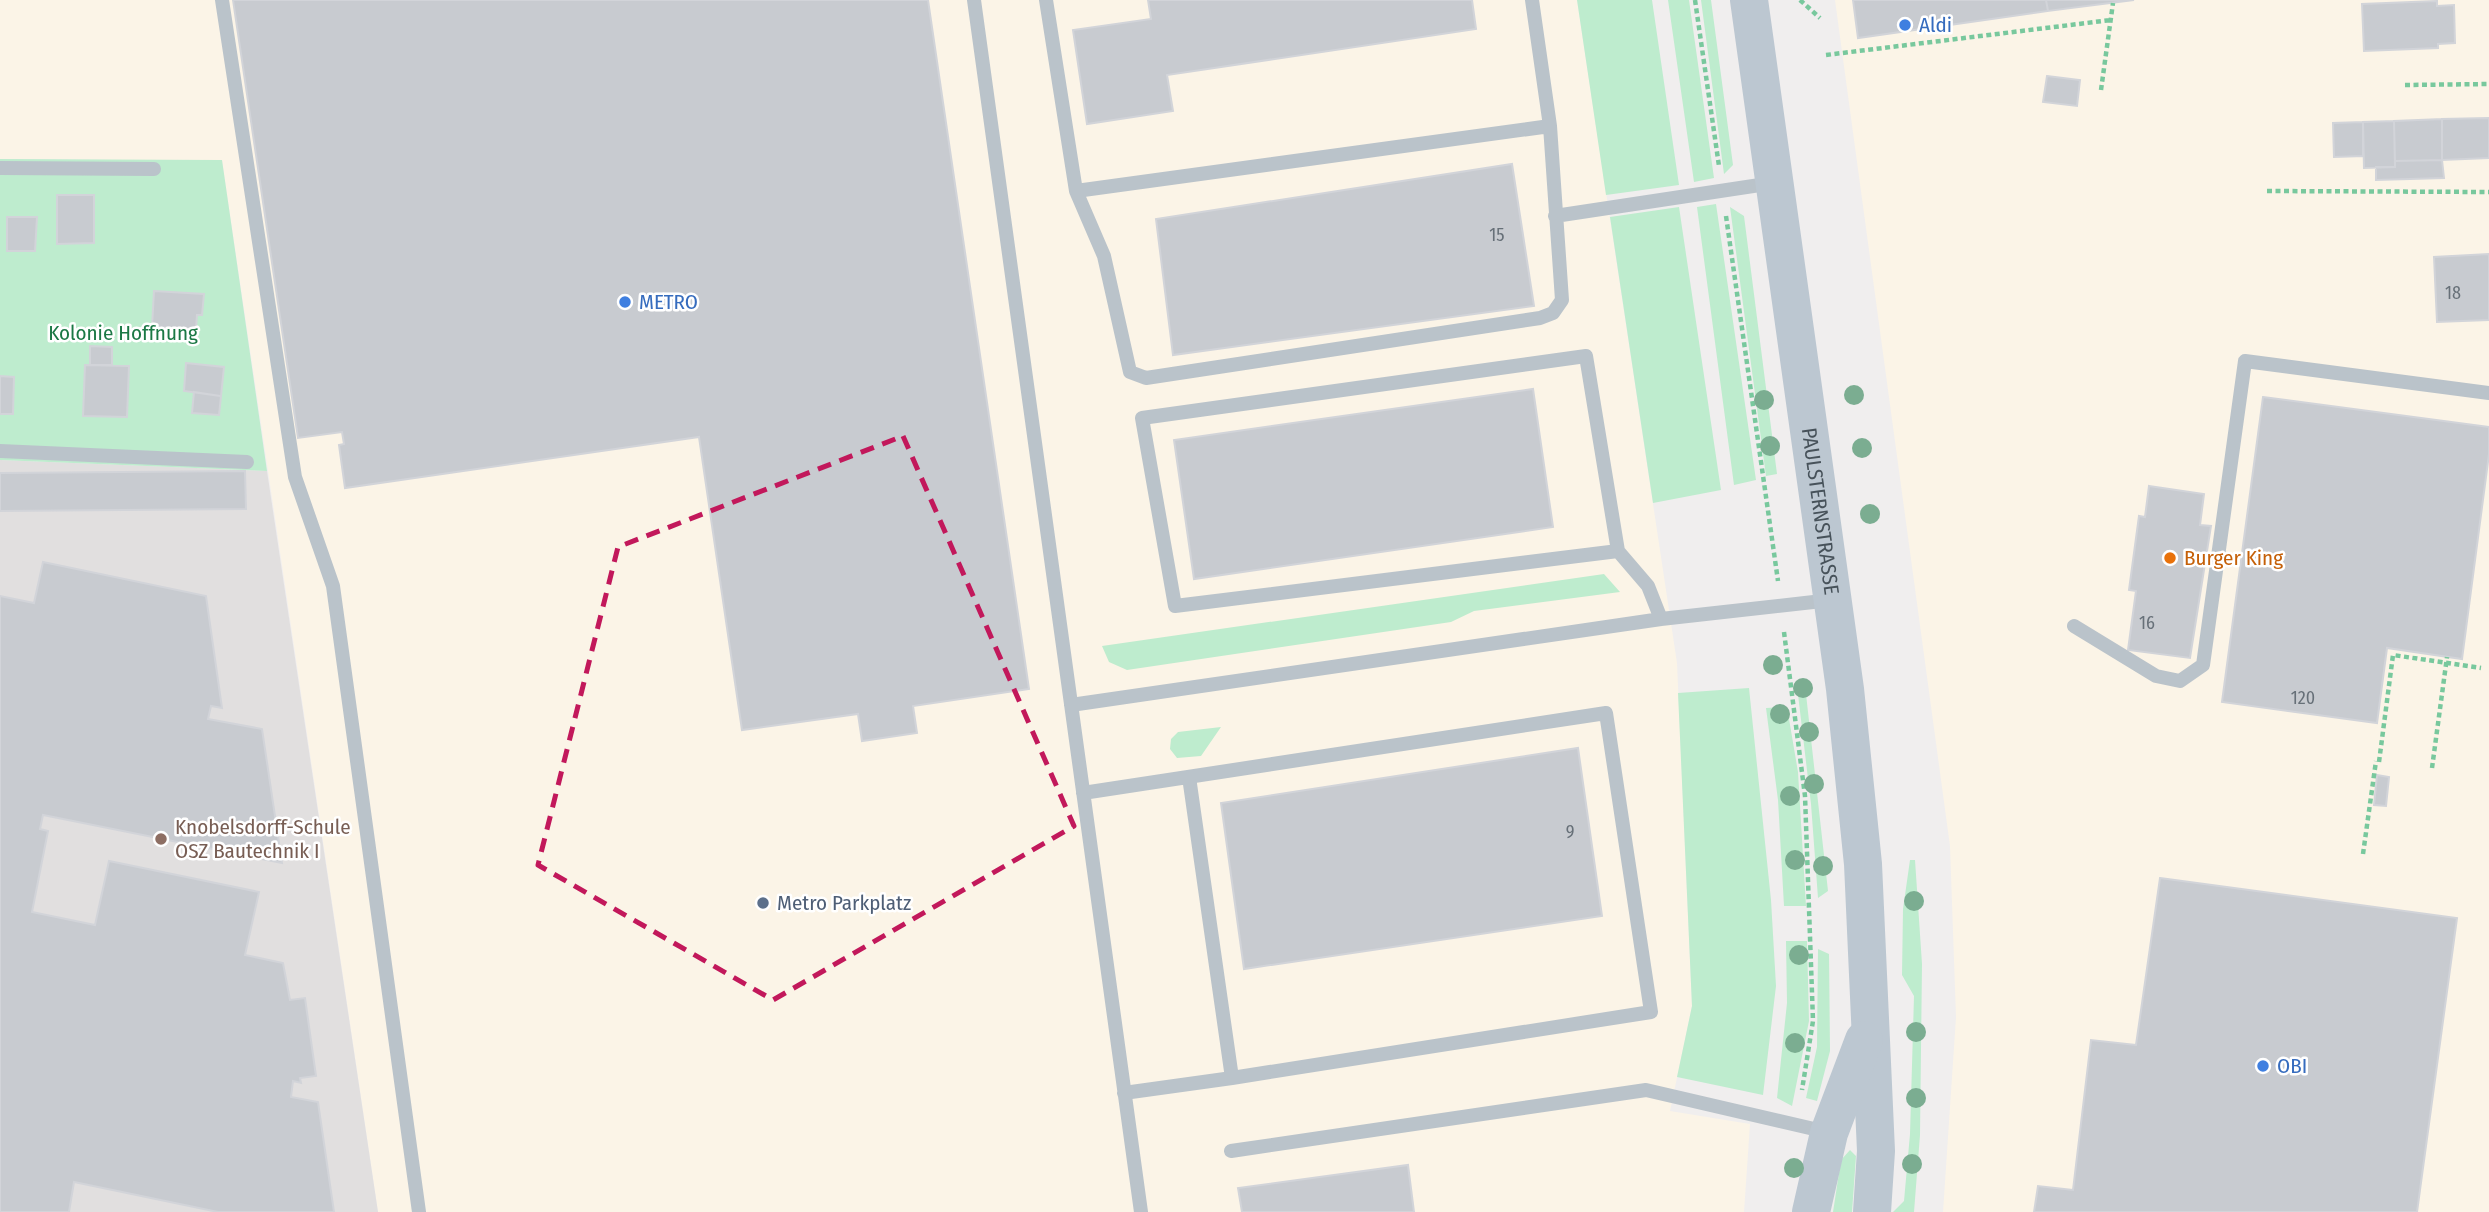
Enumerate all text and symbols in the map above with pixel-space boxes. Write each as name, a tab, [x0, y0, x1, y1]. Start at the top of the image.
place label: Aldi	[1919, 12, 1952, 38]
marker: Aldi	[1897, 17, 1913, 33]
house number: 15	[1489, 224, 1505, 246]
house number: 18	[2445, 282, 2461, 304]
place label: METRO	[639, 289, 698, 315]
marker: METRO	[617, 294, 633, 310]
park label: Kolonie Hoffnung	[48, 320, 198, 346]
street label: PAULSTERNSTRASSE	[1796, 426, 1845, 596]
place label: Burger King	[2184, 545, 2283, 571]
marker: Burger King	[2162, 550, 2178, 566]
house number: 16	[2139, 612, 2155, 634]
house number: 120	[2291, 687, 2315, 709]
place label: Knobelsdorff-Schule OSZ Bautechnik I	[175, 814, 351, 864]
house number: 9	[1566, 821, 1574, 843]
marker: Knobelsdorff-Schule OSZ Bautechnik I	[153, 831, 169, 847]
place label: Metro Parkplatz	[777, 890, 911, 916]
marker: Metro Parkplatz	[755, 895, 771, 911]
place label: OBI	[2277, 1053, 2307, 1079]
marker: OBI	[2255, 1058, 2271, 1074]

